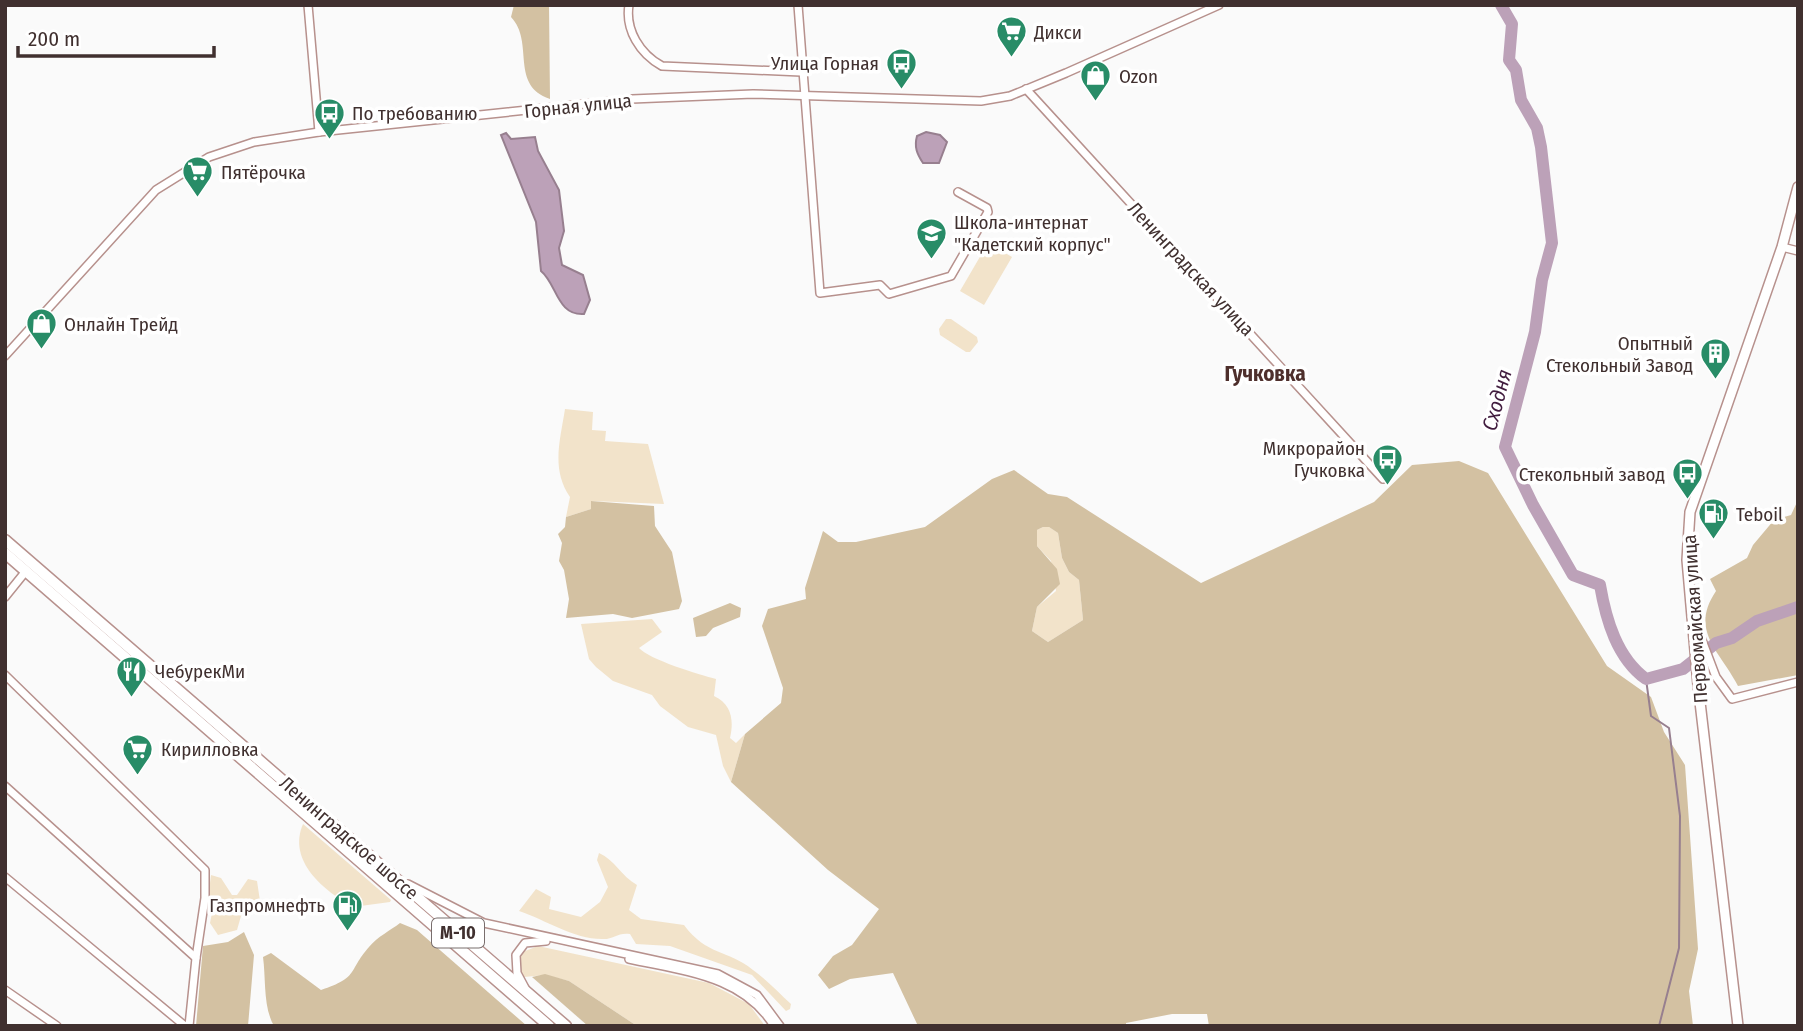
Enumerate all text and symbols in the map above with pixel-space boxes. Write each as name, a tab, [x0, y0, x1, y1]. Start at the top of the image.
scale bar	[18, 14, 214, 58]
supermarket icon: Дикси	[994, 15, 1028, 59]
place label: Дикси	[1033, 21, 1082, 44]
text: 200 m	[28, 26, 80, 52]
bus stop icon: Улица Горная	[885, 46, 919, 90]
place label: Улица Горная	[770, 52, 879, 75]
shop icon: Ozon	[1079, 59, 1113, 103]
place label: Ozon	[1119, 65, 1158, 88]
street label: Горная улица	[523, 89, 633, 123]
bus stop icon: По требованию	[312, 96, 346, 140]
place label: По требованию	[352, 102, 477, 125]
supermarket icon: Пятёрочка	[181, 155, 215, 199]
place label: Пятёрочка	[221, 161, 306, 184]
street label: Ленинградская улица	[1123, 197, 1259, 341]
place label: Школа-интернат "Кадетский корпус"	[954, 211, 1111, 256]
school or university icon: Школа-интернат "Кадетский корпус"	[914, 216, 948, 260]
shop icon: Онлайн Трейд	[24, 307, 58, 351]
place label: Онлайн Трейд	[64, 313, 178, 336]
place label: Опытный Стекольный Завод	[1546, 332, 1693, 377]
building icon: Опытный Стекольный Завод	[1699, 337, 1733, 381]
district label: Гучковка	[1224, 361, 1306, 387]
water label: Сходня	[1476, 366, 1518, 434]
place label: Микрорайон Гучковка	[1263, 437, 1365, 482]
bus stop icon: Микрорайон Гучковка	[1371, 442, 1405, 486]
bus stop icon: Стекольный завод	[1671, 457, 1705, 501]
place label: Стекольный завод	[1519, 463, 1665, 486]
fuel station icon: Teboil	[1696, 497, 1730, 541]
place label: Teboil	[1736, 503, 1783, 526]
street label: Первомайская улица	[1678, 534, 1712, 704]
restaurant icon: ЧебурекМи	[115, 654, 149, 698]
place label: ЧебурекМи	[155, 660, 245, 683]
supermarket icon: Кирилловка	[121, 732, 155, 776]
place label: Кирилловка	[161, 738, 259, 761]
street label: Ленинградское шоссе	[275, 771, 423, 905]
fuel station icon: Газпромнефть	[331, 888, 365, 932]
place label: Газпромнефть	[209, 894, 325, 917]
road number: М-10	[432, 918, 484, 948]

